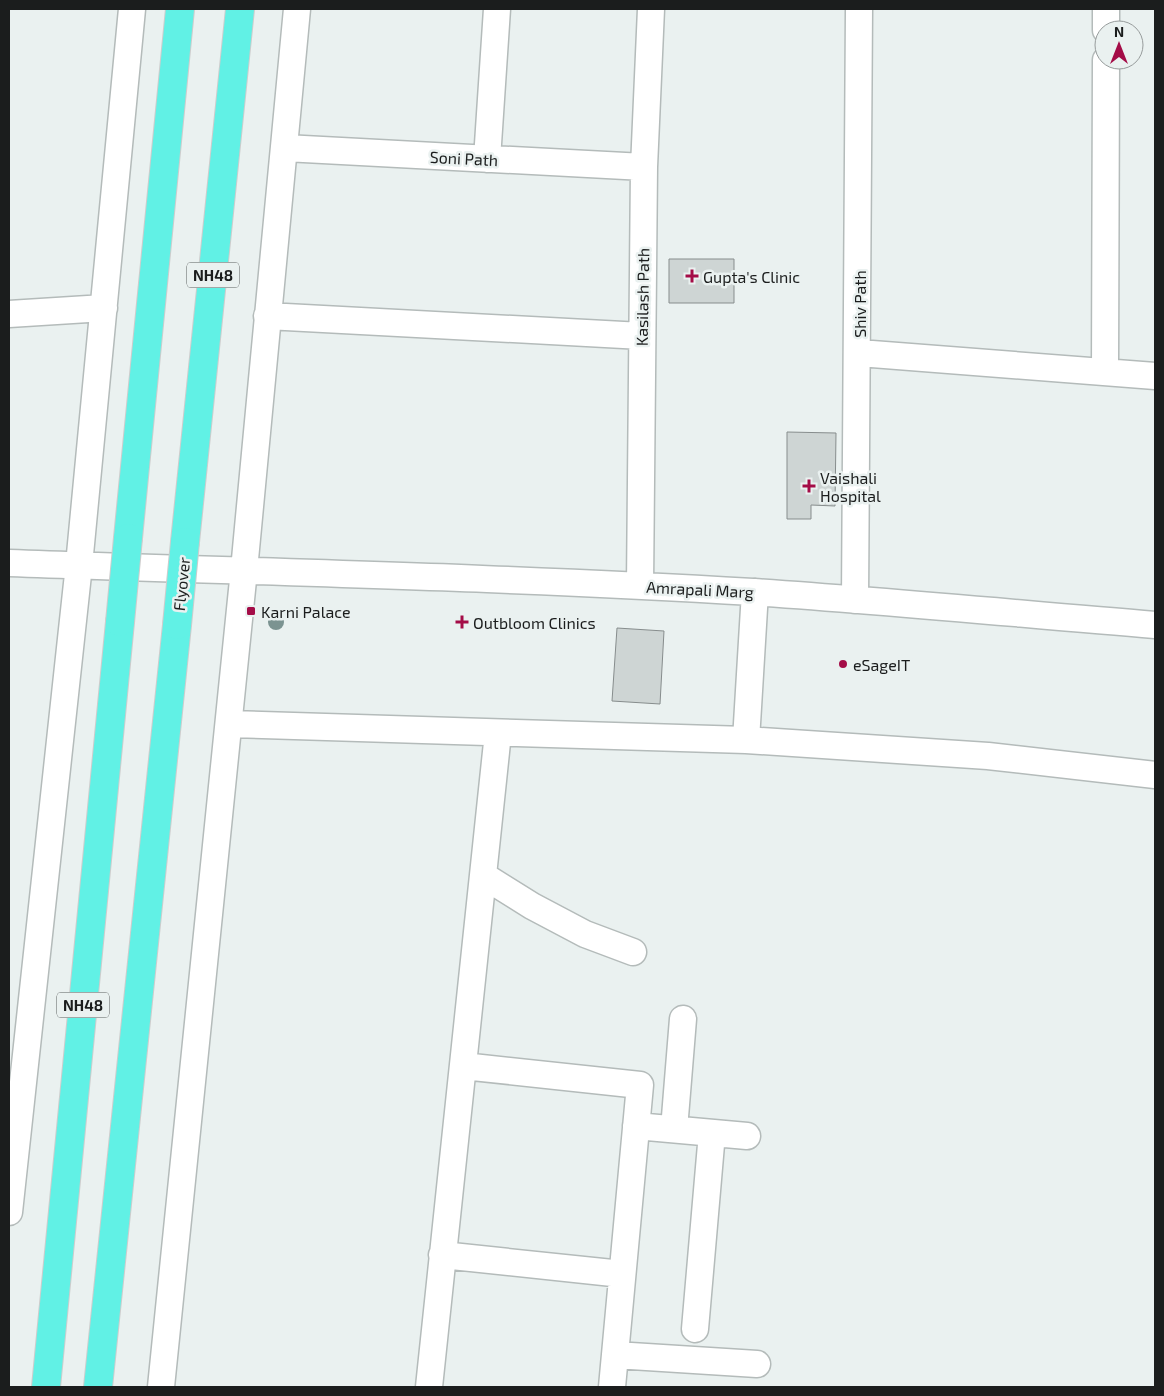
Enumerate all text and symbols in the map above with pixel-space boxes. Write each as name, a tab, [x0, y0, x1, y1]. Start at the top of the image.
north arrow	[1094, 20, 1144, 70]
text: N	[1114, 23, 1124, 40]
street label: Soni Path	[429, 147, 499, 169]
street label: Kasilash Path	[632, 248, 652, 346]
road number: NH48	[187, 262, 239, 288]
place label: Gupta's Clinic	[703, 267, 800, 286]
marker: Gupta's Clinic	[685, 269, 699, 283]
street label: Shiv Path	[850, 270, 869, 338]
place label: Vaishali Hospital	[820, 468, 881, 505]
marker: Vaishali Hospital	[802, 479, 816, 493]
street label: Flyover	[169, 556, 193, 612]
street label: Amrapali Marg	[646, 577, 754, 601]
place label: Karni Palace	[261, 602, 350, 621]
marker: Karni Palace	[245, 605, 257, 617]
place label: Outbloom Clinics	[473, 613, 596, 632]
marker: Outbloom Clinics	[455, 615, 469, 629]
place label: eSageIT	[853, 655, 910, 674]
marker: eSageIT	[837, 658, 849, 670]
road number: NH48	[57, 992, 109, 1018]

